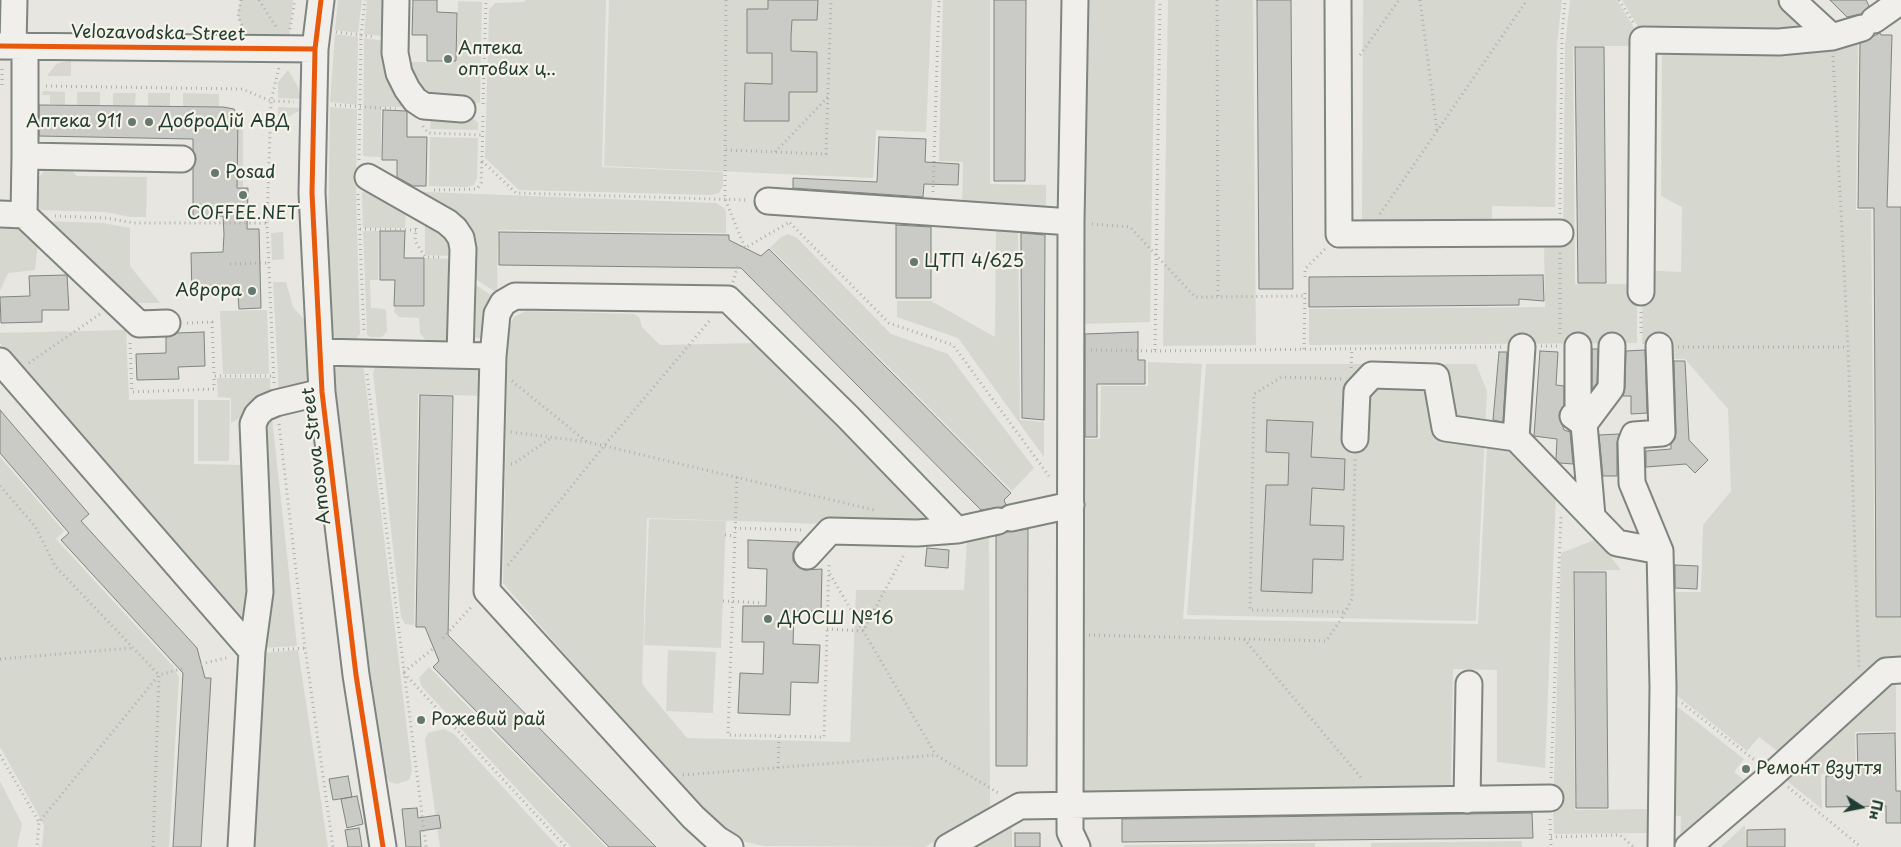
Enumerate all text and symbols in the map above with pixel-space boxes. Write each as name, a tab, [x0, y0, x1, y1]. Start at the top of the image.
street label: Velozavodska Street	[71, 22, 245, 46]
place label: Аптека оптових ц‥	[458, 38, 556, 80]
marker: Аптека оптових ц‥	[442, 53, 454, 65]
place label: Аптека 911	[26, 111, 122, 133]
place label: ДоброДій АВД	[159, 111, 290, 133]
marker: Аптека 911	[126, 116, 138, 128]
marker: ДоброДій АВД	[143, 116, 155, 128]
place label: Posad	[225, 162, 275, 184]
marker: Posad	[209, 167, 221, 179]
marker: COFFEE.NET	[237, 189, 249, 201]
place label: COFFEE.NET	[187, 203, 299, 225]
place label: ЦТП 4/625	[924, 251, 1024, 273]
marker: ЦТП 4/625	[908, 256, 920, 268]
place label: Аврора	[175, 280, 242, 302]
marker: Аврора	[246, 285, 258, 297]
street label: Amosova Street	[298, 386, 336, 526]
place label: ДЮСШ №16	[778, 608, 894, 630]
marker: ДЮСШ №16	[762, 613, 774, 625]
place label: Рожевий рай	[431, 709, 546, 731]
marker: Рожевий рай	[415, 714, 427, 726]
place label: Ремонт взуття	[1756, 758, 1882, 780]
marker: Ремонт взуття	[1740, 763, 1752, 775]
north arrow	[1836, 782, 1886, 832]
text: Пн	[1864, 798, 1888, 822]

